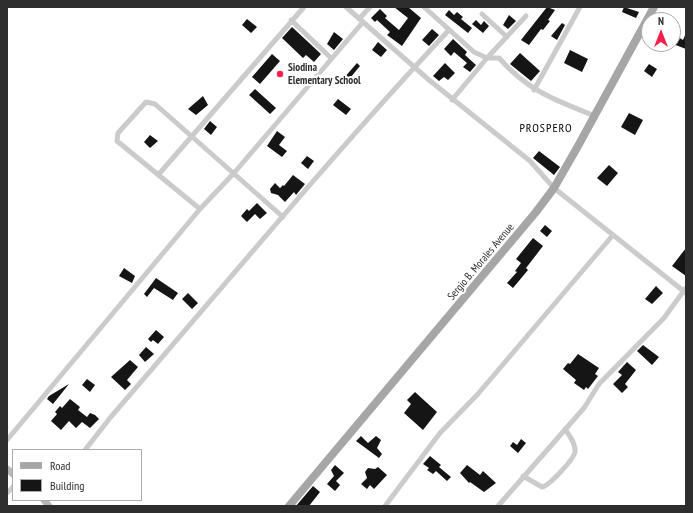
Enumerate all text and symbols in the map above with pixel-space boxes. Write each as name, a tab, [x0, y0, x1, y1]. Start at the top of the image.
north arrow	[641, 12, 681, 52]
text: N	[658, 14, 664, 28]
place label: Siodina Elementary School	[288, 61, 361, 87]
marker: Siodina Elementary School	[275, 69, 285, 79]
district label: PROSPERO	[519, 122, 573, 136]
street label: Sergio B. Morales Avenue	[445, 221, 517, 303]
legend	[12, 449, 142, 501]
text: Road	[50, 458, 70, 473]
text: Building	[50, 478, 85, 493]

